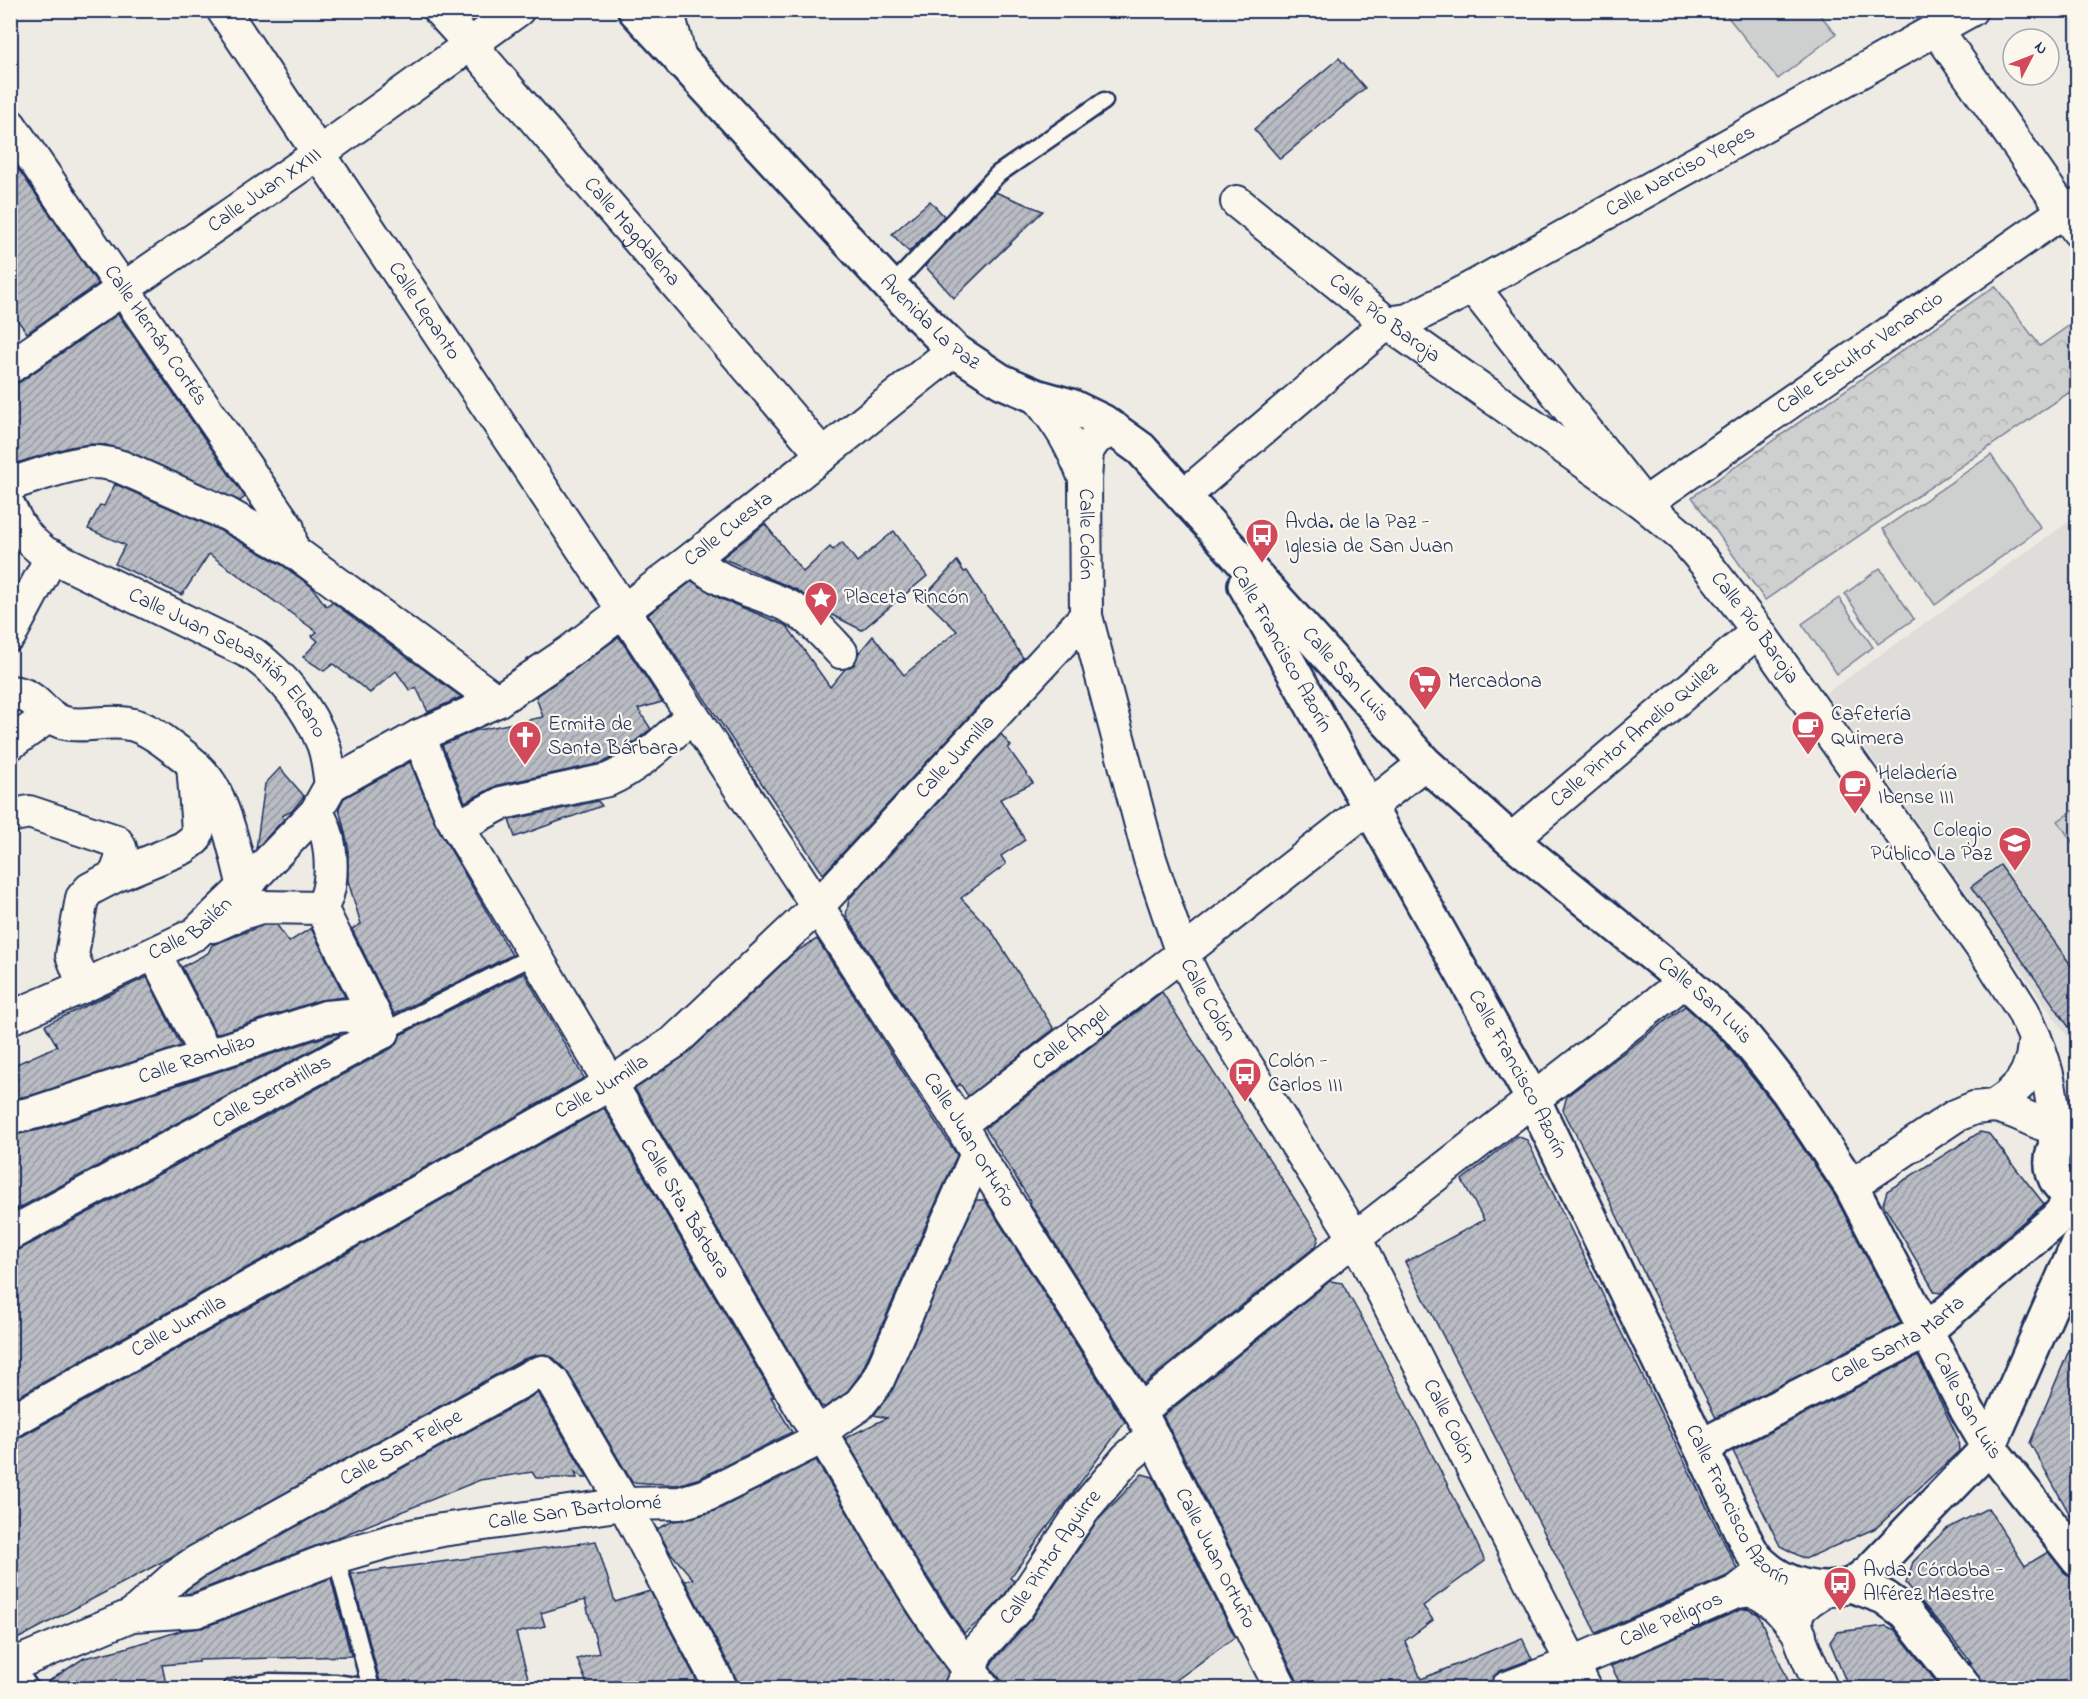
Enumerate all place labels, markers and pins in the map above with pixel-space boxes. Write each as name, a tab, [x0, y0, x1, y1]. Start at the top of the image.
place label: Avda. de la Paz - Iglesia de San Juan	[1285, 508, 1453, 564]
bus stop icon: Avda. de la Paz - Iglesia de San Juan	[1244, 517, 1280, 564]
place icon: Placeta Rincón	[803, 580, 839, 627]
place label: Placeta Rincón	[844, 583, 969, 613]
supermarket icon: Mercadona	[1407, 664, 1443, 711]
place label: Mercadona	[1448, 667, 1542, 697]
place label: Cafetería Quimera	[1831, 700, 1911, 754]
cafe icon: Cafetería Quimera	[1790, 709, 1826, 756]
place label: Ermita de Santa Bárbara	[548, 710, 678, 764]
church icon: Ermita de Santa Bárbara	[507, 719, 543, 766]
place label: Heladería Ibense III	[1878, 759, 1957, 813]
cafe icon: Heladería Ibense III	[1837, 768, 1873, 815]
place label: Colegio Público La Paz	[1870, 816, 1992, 870]
school or university icon: Colegio Público La Paz	[1997, 825, 2033, 872]
place label: Colón - Carlos III	[1268, 1047, 1343, 1101]
bus stop icon: Colón - Carlos III	[1227, 1056, 1263, 1103]
place label: Avda. Córdoba - Alférez Maestre	[1863, 1556, 2003, 1610]
bus stop icon: Avda. Córdoba - Alférez Maestre	[1822, 1565, 1858, 1612]

